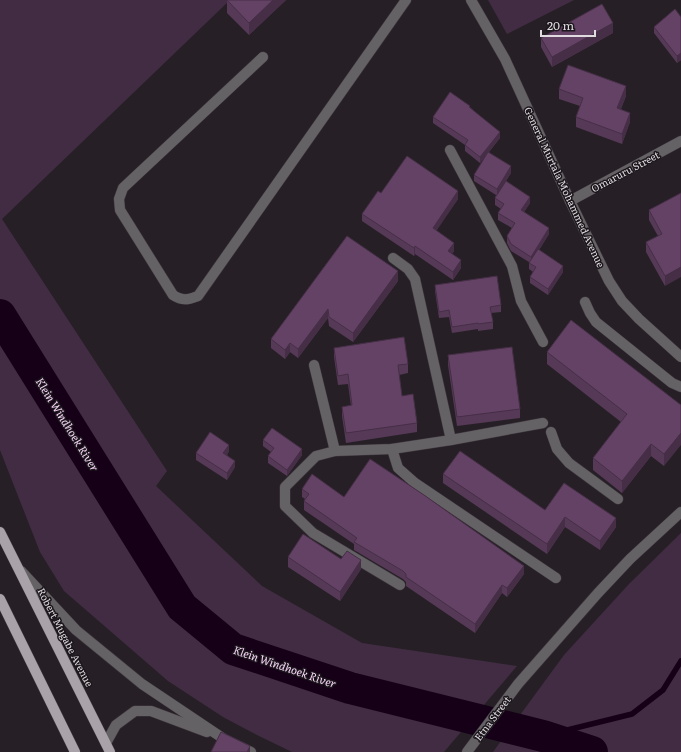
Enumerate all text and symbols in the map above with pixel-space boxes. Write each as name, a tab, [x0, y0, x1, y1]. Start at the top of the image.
scale bar	[541, 12, 595, 38]
text: 20 m	[547, 16, 574, 34]
street label: General Murtala Mohammed Avenue	[521, 104, 609, 270]
street label: Omaruru Street	[588, 147, 662, 195]
water label: Klein Windhoek River	[33, 374, 103, 474]
street label: Robert Mugabe Avenue	[35, 585, 97, 689]
water label: Klein Windhoek River	[231, 641, 339, 691]
street label: Etna Street	[470, 692, 514, 744]

